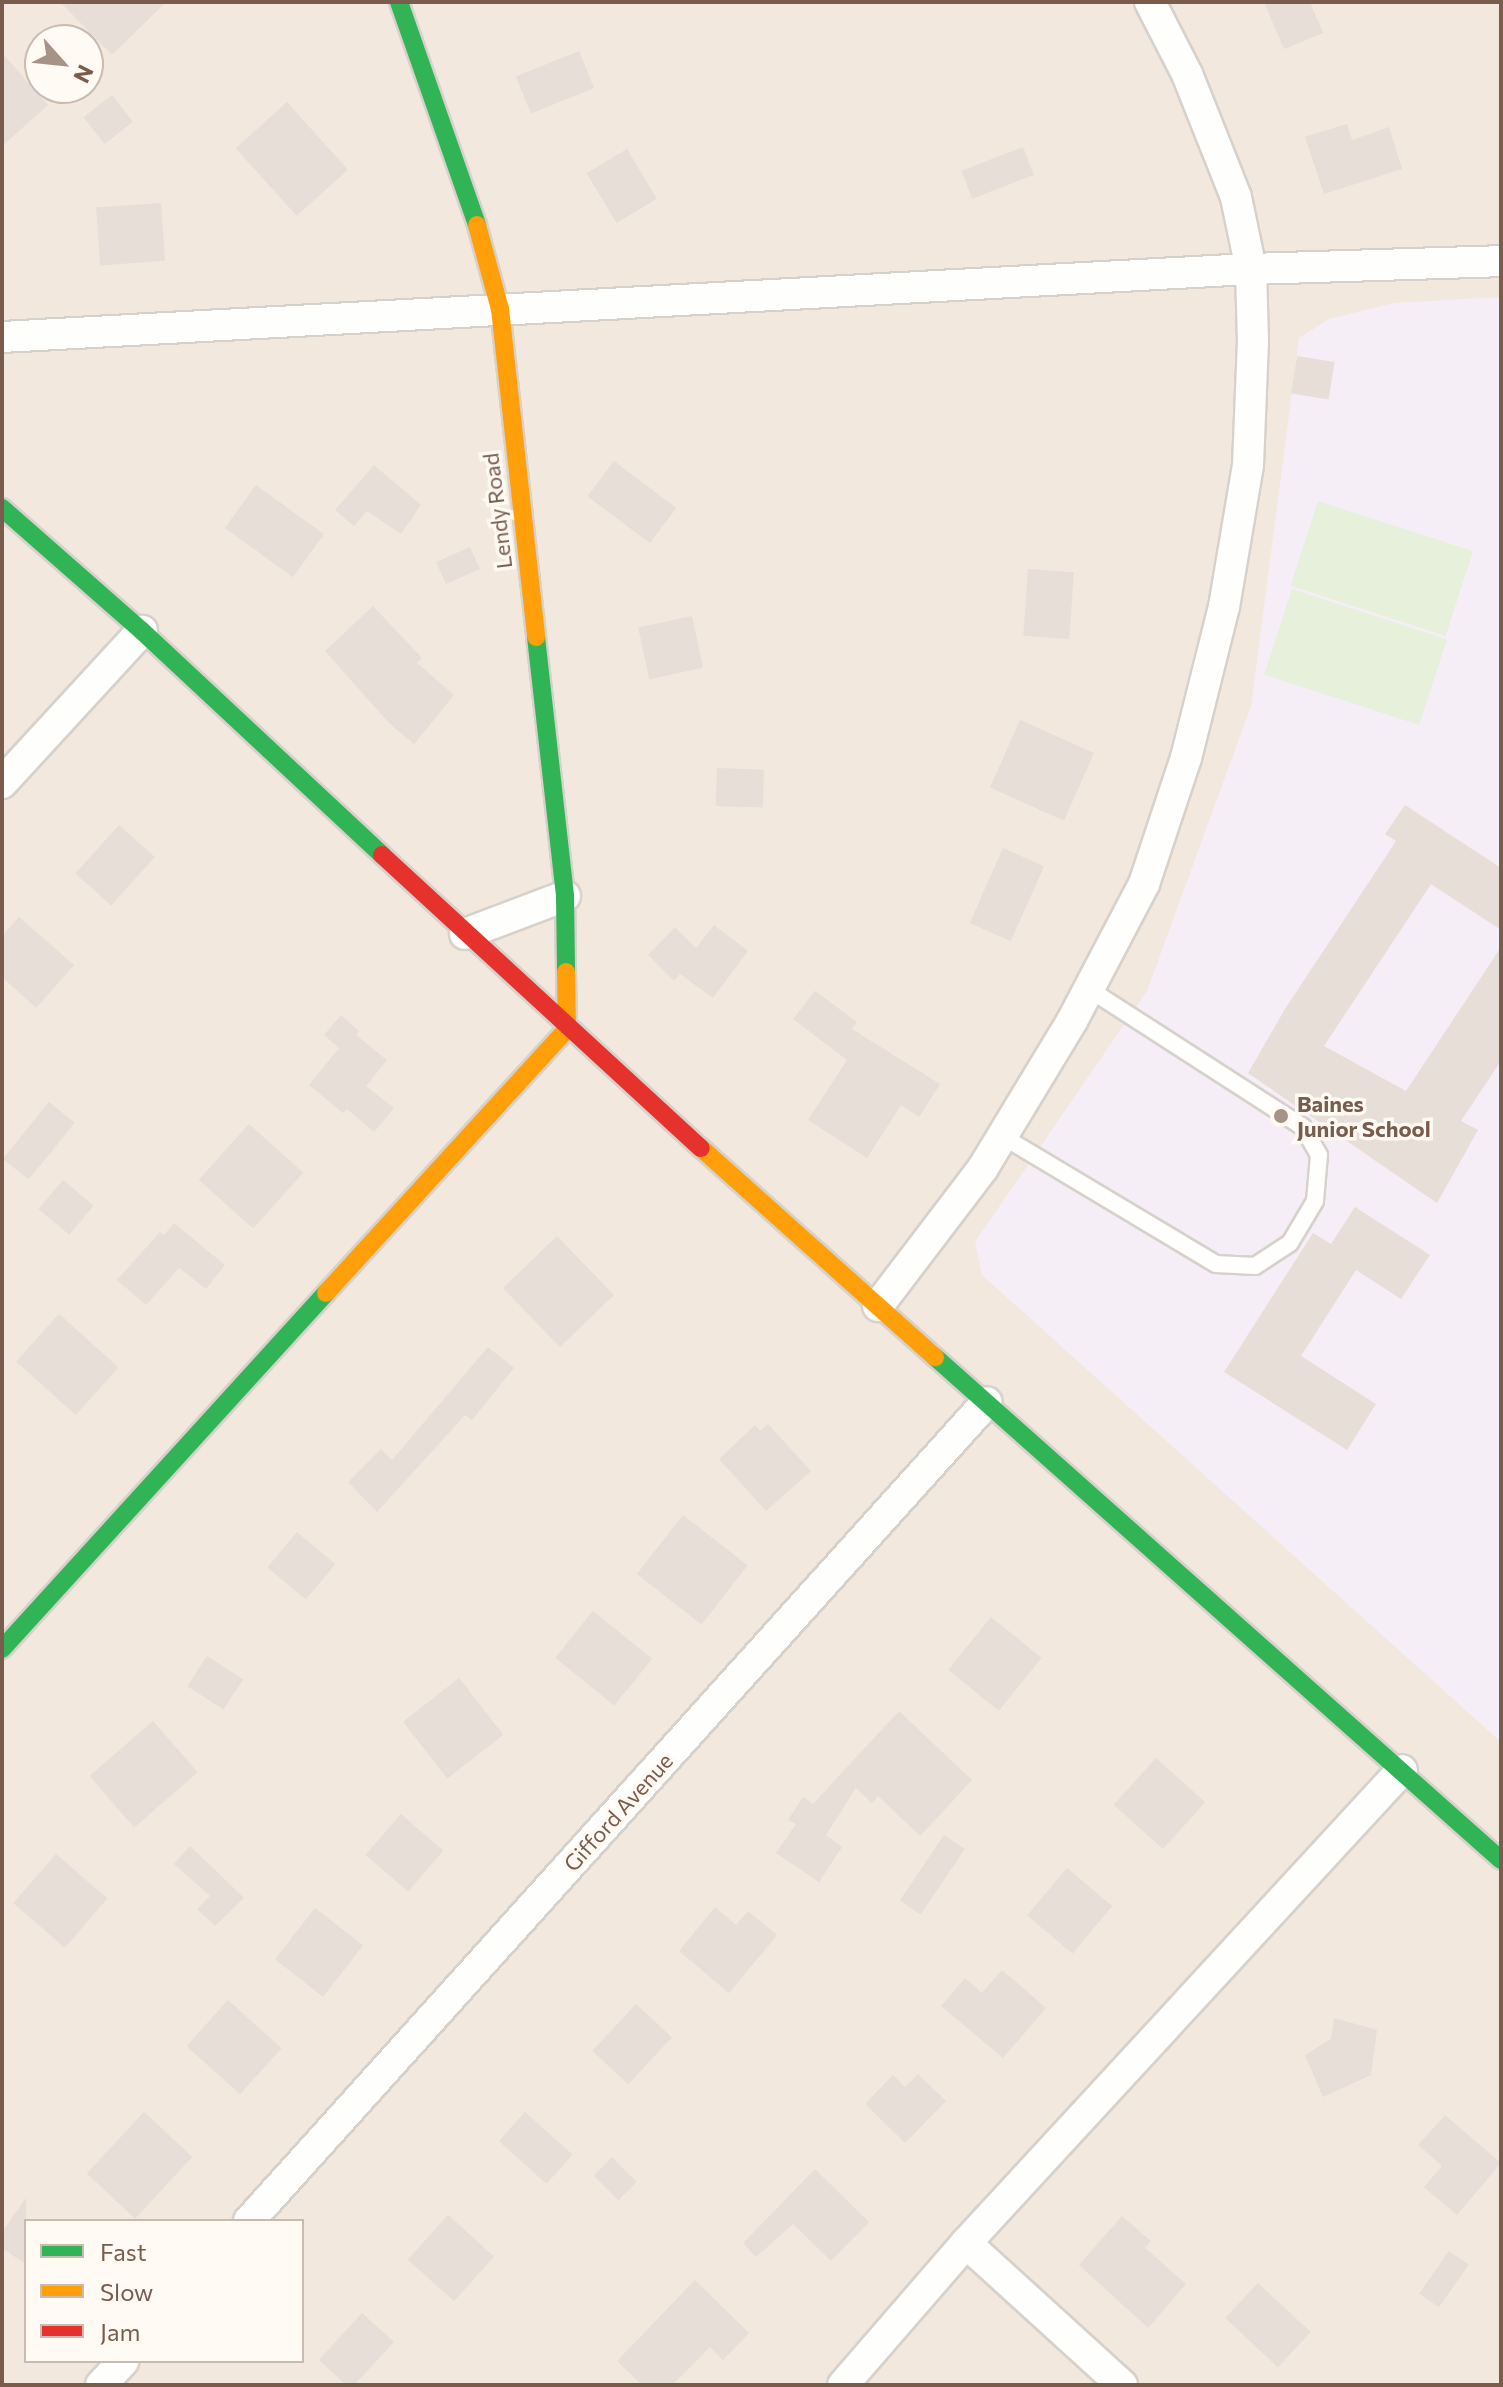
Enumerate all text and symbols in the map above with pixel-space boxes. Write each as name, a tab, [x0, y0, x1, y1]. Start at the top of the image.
north arrow	[24, 24, 104, 104]
text: N	[68, 61, 100, 88]
street label: Lendy Road	[477, 452, 517, 570]
place label: Baines Junior School	[1297, 1090, 1431, 1142]
marker: Baines Junior School	[1272, 1107, 1290, 1125]
street label: Gifford Avenue	[558, 1747, 678, 1877]
legend	[24, 2219, 304, 2363]
text: Fast	[100, 2237, 147, 2266]
text: Slow	[100, 2277, 153, 2306]
text: Jam	[100, 2317, 140, 2346]

